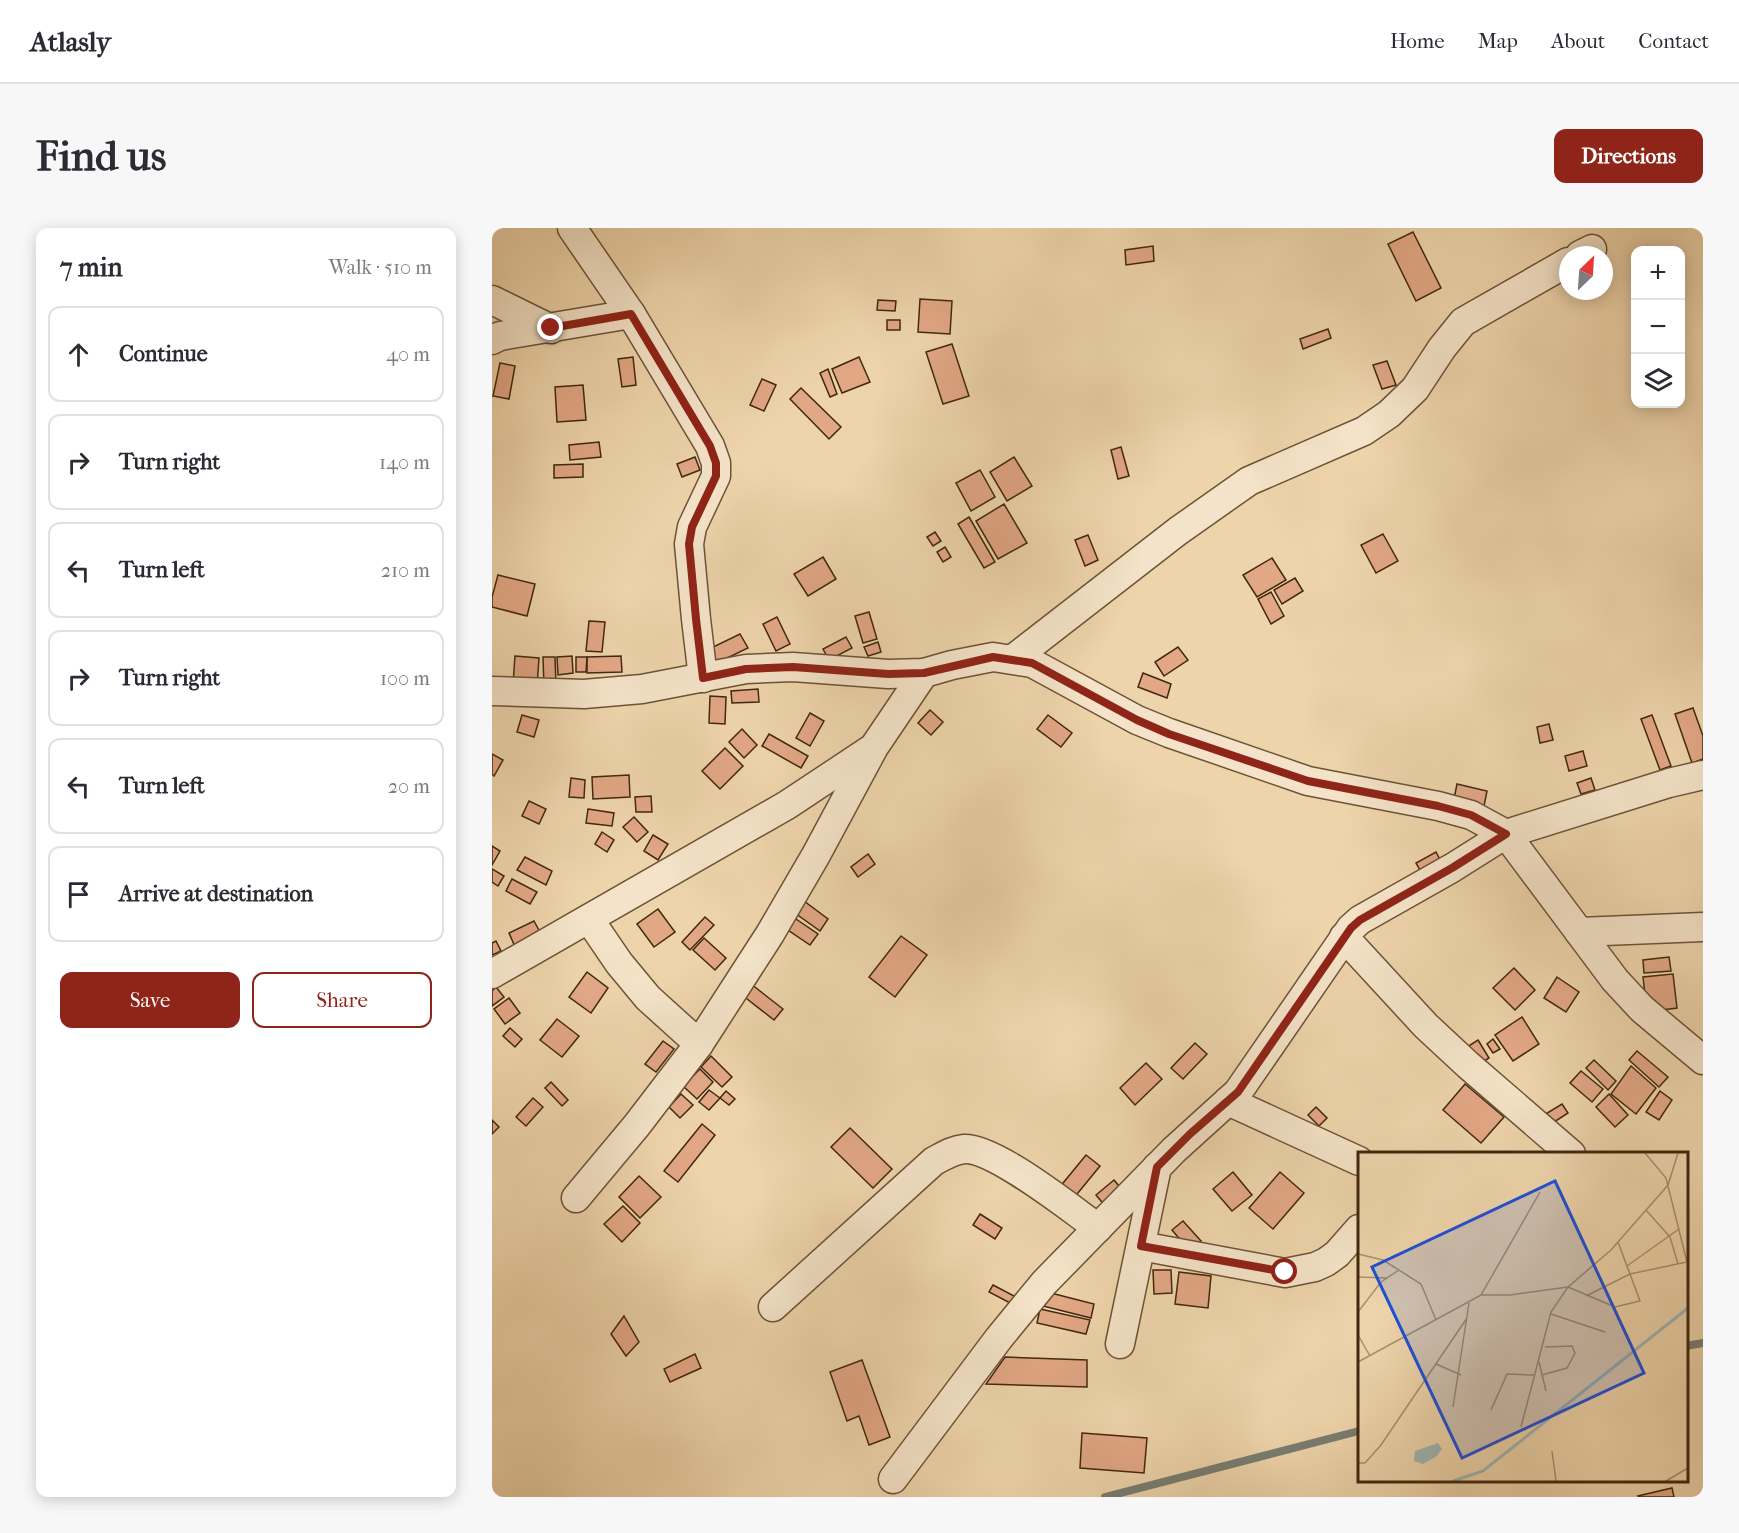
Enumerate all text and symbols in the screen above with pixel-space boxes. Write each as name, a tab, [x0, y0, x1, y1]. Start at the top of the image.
text: Atlasly	[30, 25, 111, 58]
text: Home	[1390, 29, 1445, 53]
text: Map	[1478, 29, 1518, 53]
text: About	[1551, 29, 1605, 53]
text: Contact	[1638, 29, 1709, 53]
button: Directions	[1554, 129, 1703, 183]
text: Find us	[36, 132, 166, 181]
north arrow	[1559, 246, 1613, 300]
map controls	[1631, 246, 1685, 408]
button: +	[1631, 246, 1685, 300]
text: 7 min	[60, 252, 123, 283]
text: Walk · 510 m	[328, 256, 432, 279]
button: −	[1631, 300, 1685, 354]
route end	[537, 314, 563, 340]
icon: ahead	[62, 338, 95, 371]
text: Continue	[119, 341, 208, 367]
text: 40 m	[386, 343, 430, 366]
button: layers	[1631, 354, 1685, 408]
icon: right	[62, 446, 95, 479]
text: Turn right	[119, 449, 220, 475]
text: 140 m	[379, 451, 430, 474]
icon: left	[62, 554, 95, 587]
text: Turn left	[119, 557, 205, 583]
text: 210 m	[381, 559, 430, 582]
icon: right	[62, 662, 95, 695]
text: Turn right	[119, 665, 220, 691]
text: 100 m	[380, 667, 430, 690]
icon: left	[62, 770, 95, 803]
text: Turn left	[119, 773, 205, 799]
text: 20 m	[388, 775, 430, 798]
icon: arrive	[62, 878, 95, 911]
text: Arrive at destination	[119, 881, 313, 907]
button: Save	[60, 972, 240, 1028]
button: Share	[252, 972, 432, 1028]
inset map	[1358, 1152, 1688, 1482]
route start	[1271, 1258, 1297, 1284]

